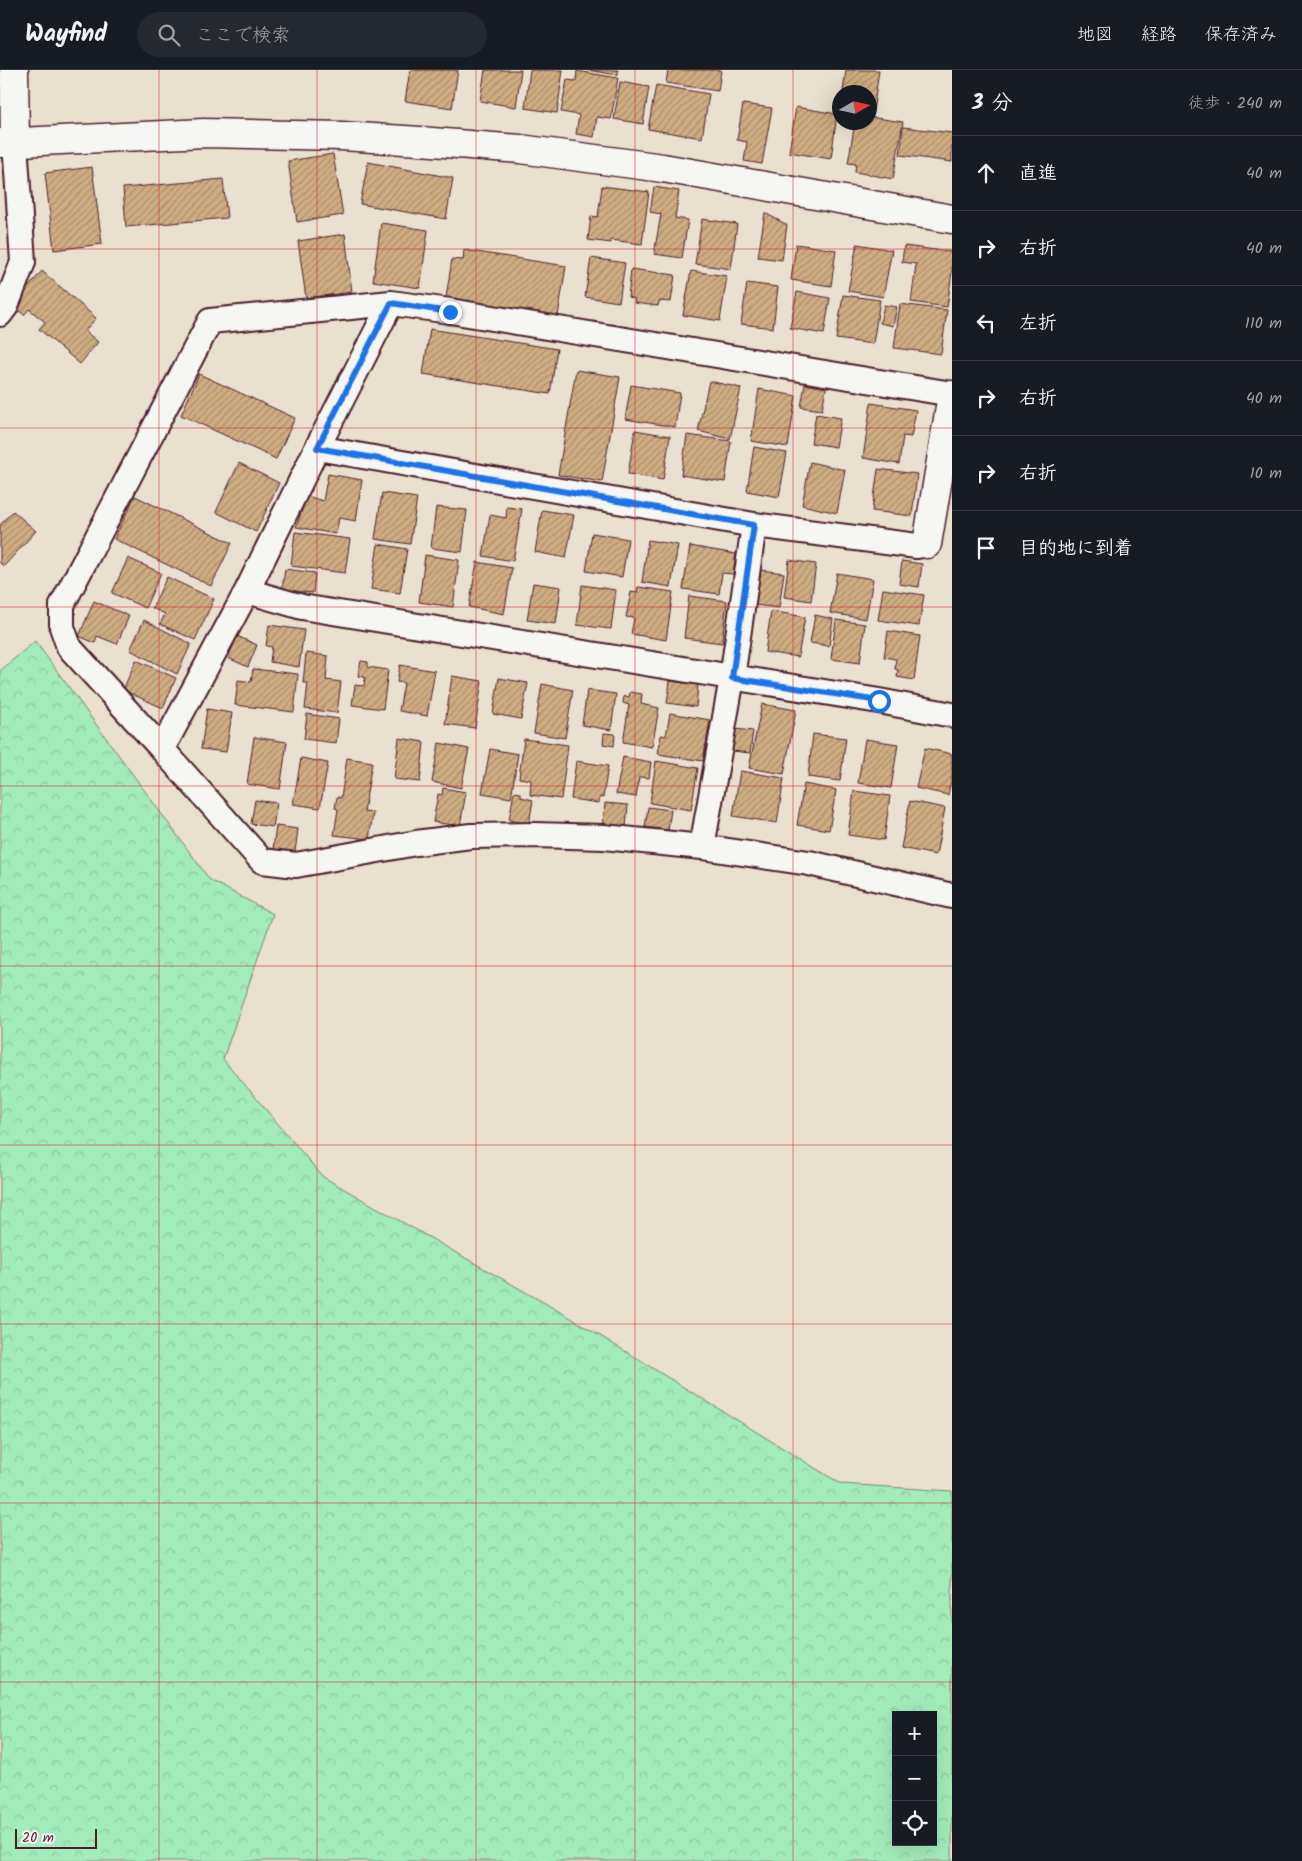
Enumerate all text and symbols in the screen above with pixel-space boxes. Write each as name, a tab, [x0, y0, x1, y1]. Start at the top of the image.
search box	[137, 12, 487, 57]
text: Wayfind	[25, 15, 107, 54]
icon: search	[155, 21, 183, 49]
text: ここで検索	[195, 21, 290, 51]
text: 地図	[1077, 21, 1113, 50]
text: 経路	[1141, 21, 1177, 50]
text: 保存済み	[1205, 21, 1277, 50]
north arrow	[832, 85, 877, 130]
text: 3 分	[972, 87, 1013, 120]
text: 徒歩 · 240 m	[1188, 91, 1282, 116]
icon: ahead	[972, 159, 1000, 187]
text: 直進	[1019, 159, 1057, 189]
text: 40 m	[1246, 161, 1282, 186]
icon: right	[972, 234, 1000, 262]
text: 右折	[1019, 234, 1057, 264]
text: 40 m	[1246, 236, 1282, 261]
route end	[439, 301, 462, 324]
icon: left	[972, 309, 1000, 337]
text: 左折	[1019, 309, 1057, 339]
text: 110 m	[1245, 311, 1282, 336]
icon: right	[972, 384, 1000, 412]
text: 右折	[1019, 384, 1057, 414]
text: 40 m	[1246, 386, 1282, 411]
icon: right	[972, 459, 1000, 487]
text: 右折	[1019, 459, 1057, 489]
text: 10 m	[1250, 461, 1282, 486]
icon: arrive	[972, 534, 1000, 562]
text: 目的地に到着	[1019, 534, 1133, 564]
route start	[868, 690, 891, 713]
map controls	[892, 1711, 937, 1846]
button: +	[892, 1711, 937, 1756]
button: −	[892, 1756, 937, 1801]
button: locate	[892, 1801, 937, 1846]
scale bar	[15, 1826, 98, 1849]
text: 20 m	[22, 1827, 54, 1849]

